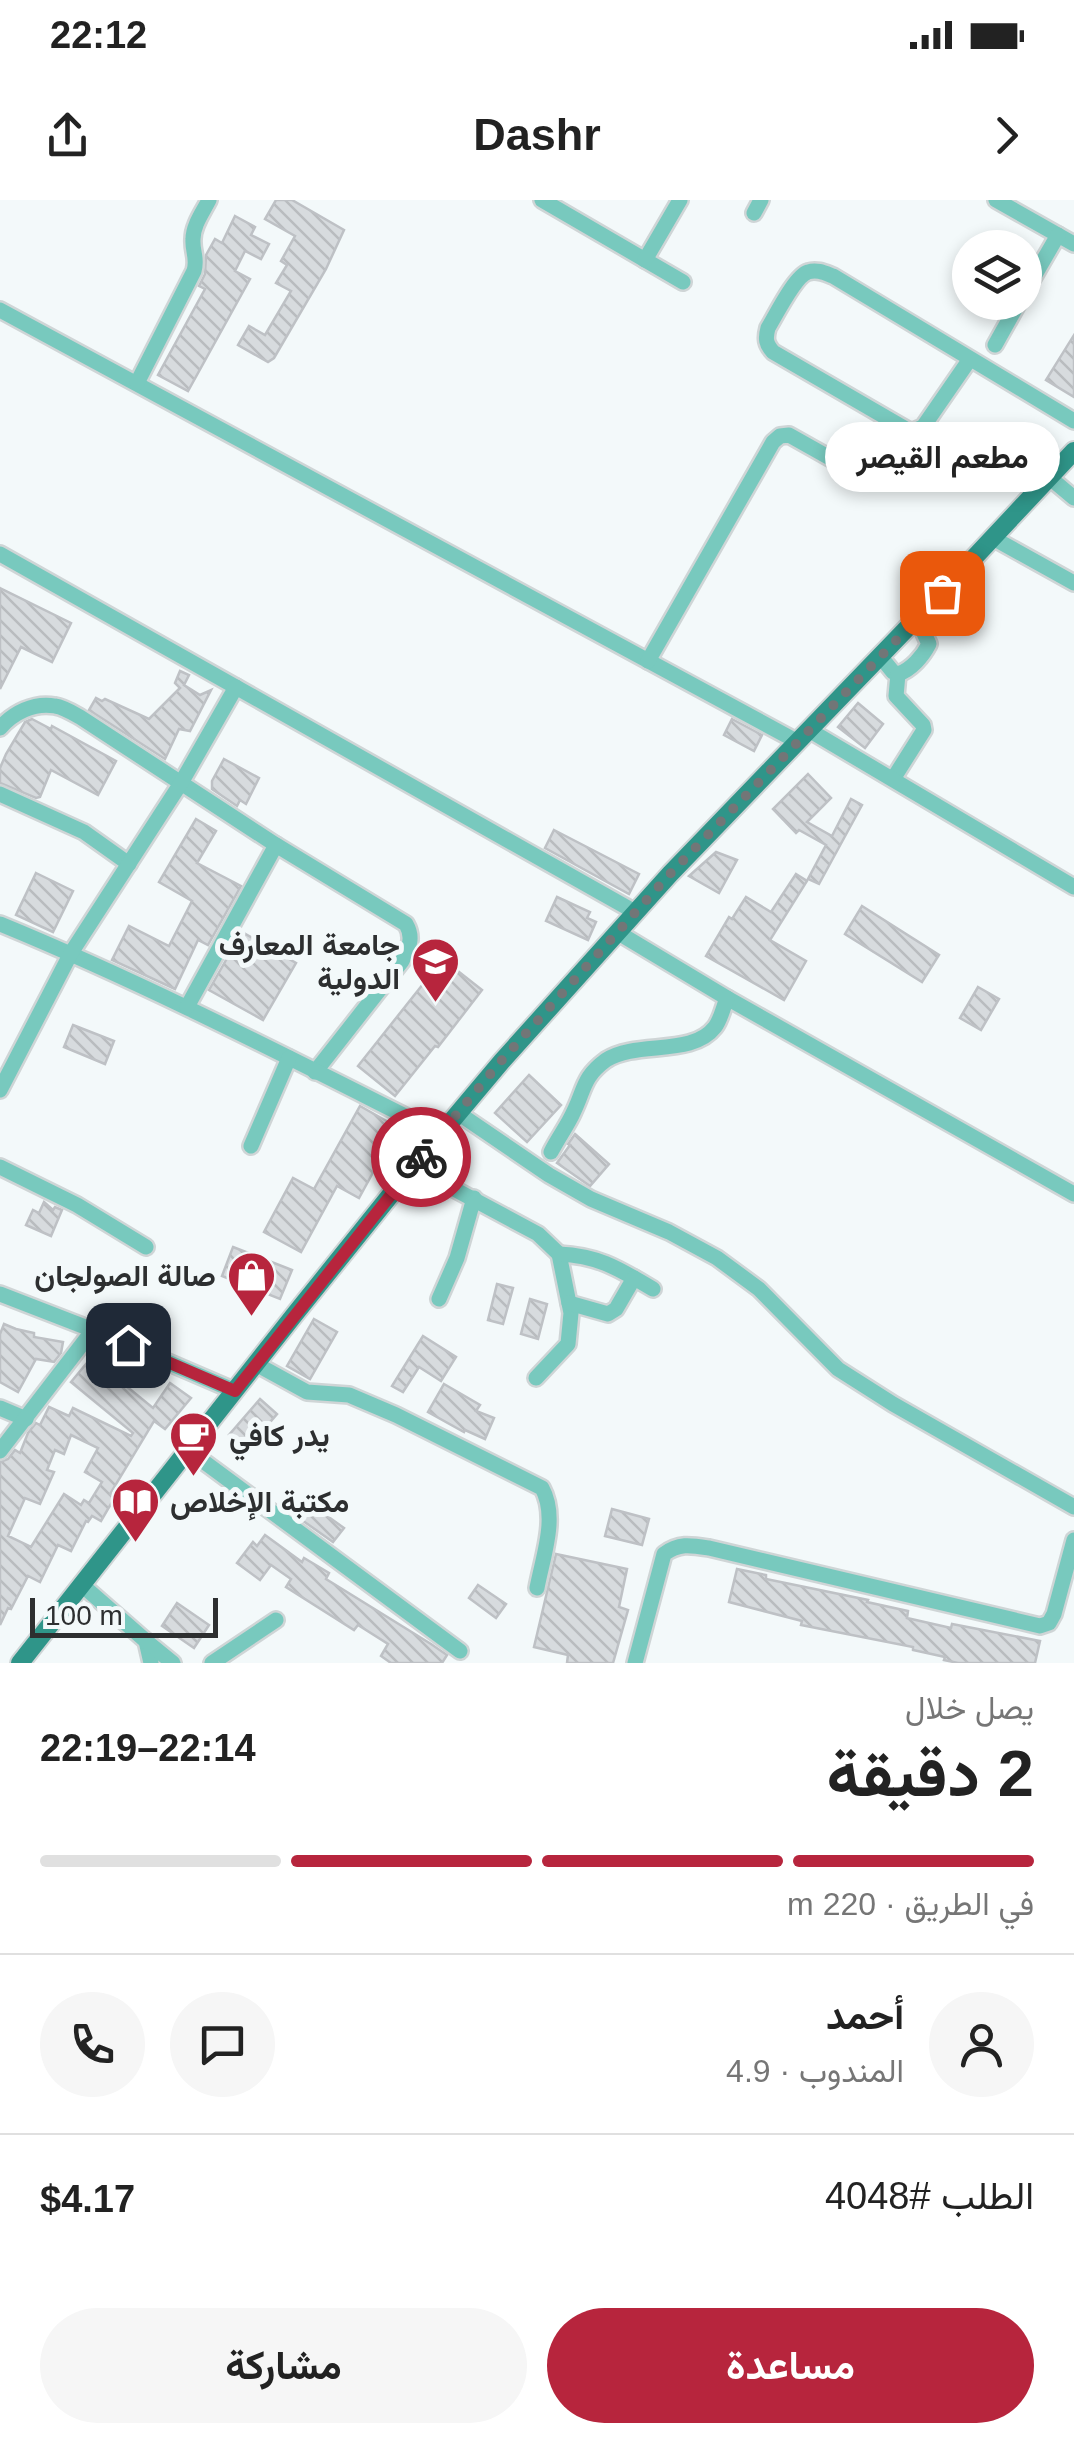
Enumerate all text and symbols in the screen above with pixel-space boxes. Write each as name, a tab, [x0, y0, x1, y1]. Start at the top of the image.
text: 22:12	[50, 14, 147, 56]
icon: share	[40, 108, 95, 163]
icon: forward	[979, 108, 1034, 163]
text: Dashr	[473, 109, 601, 160]
map controls	[952, 230, 1042, 320]
button: layers	[952, 230, 1042, 320]
callout: مطعم القيصر	[824, 423, 1060, 493]
text: مطعم القيصر	[856, 439, 1029, 475]
pin	[900, 551, 985, 636]
icon: bag	[915, 566, 970, 621]
place label: جامعة المعارف الدولية	[219, 928, 400, 997]
school or university icon: جامعة المعارف الدولية	[409, 936, 461, 1004]
courier	[371, 1107, 471, 1207]
icon: bike	[394, 1130, 449, 1185]
shop icon: صالة الصولجان	[225, 1250, 277, 1318]
place label: صالة الصولجان	[34, 1259, 216, 1294]
pin	[86, 1303, 171, 1388]
icon: home	[101, 1318, 156, 1373]
cafe icon: يدر كافي	[168, 1410, 220, 1478]
place label: يدر كافي	[229, 1419, 330, 1461]
library icon: مكتبة الإخلاص	[109, 1476, 161, 1544]
place label: مكتبة الإخلاص	[170, 1485, 349, 1521]
scale bar	[30, 1593, 218, 1638]
text: 100 m	[45, 1600, 123, 1631]
text: يصل خلال	[905, 1690, 1034, 1726]
text: 22:14–22:19	[40, 1727, 256, 1769]
text: 2 دقيقة	[827, 1737, 1034, 1810]
text: في الطريق · 220 m	[787, 1886, 1034, 1922]
button: phone	[40, 1992, 145, 2097]
button: chat	[170, 1992, 275, 2097]
button: person	[929, 1992, 1034, 2097]
text: أحمد	[826, 1995, 904, 2037]
text: المندوب · 4.9	[726, 2053, 904, 2089]
text: الطلب #4048	[825, 2175, 1034, 2217]
text: $4.17	[40, 2178, 135, 2220]
button: مشاركة	[40, 2308, 527, 2423]
button: مساعدة	[547, 2308, 1034, 2423]

